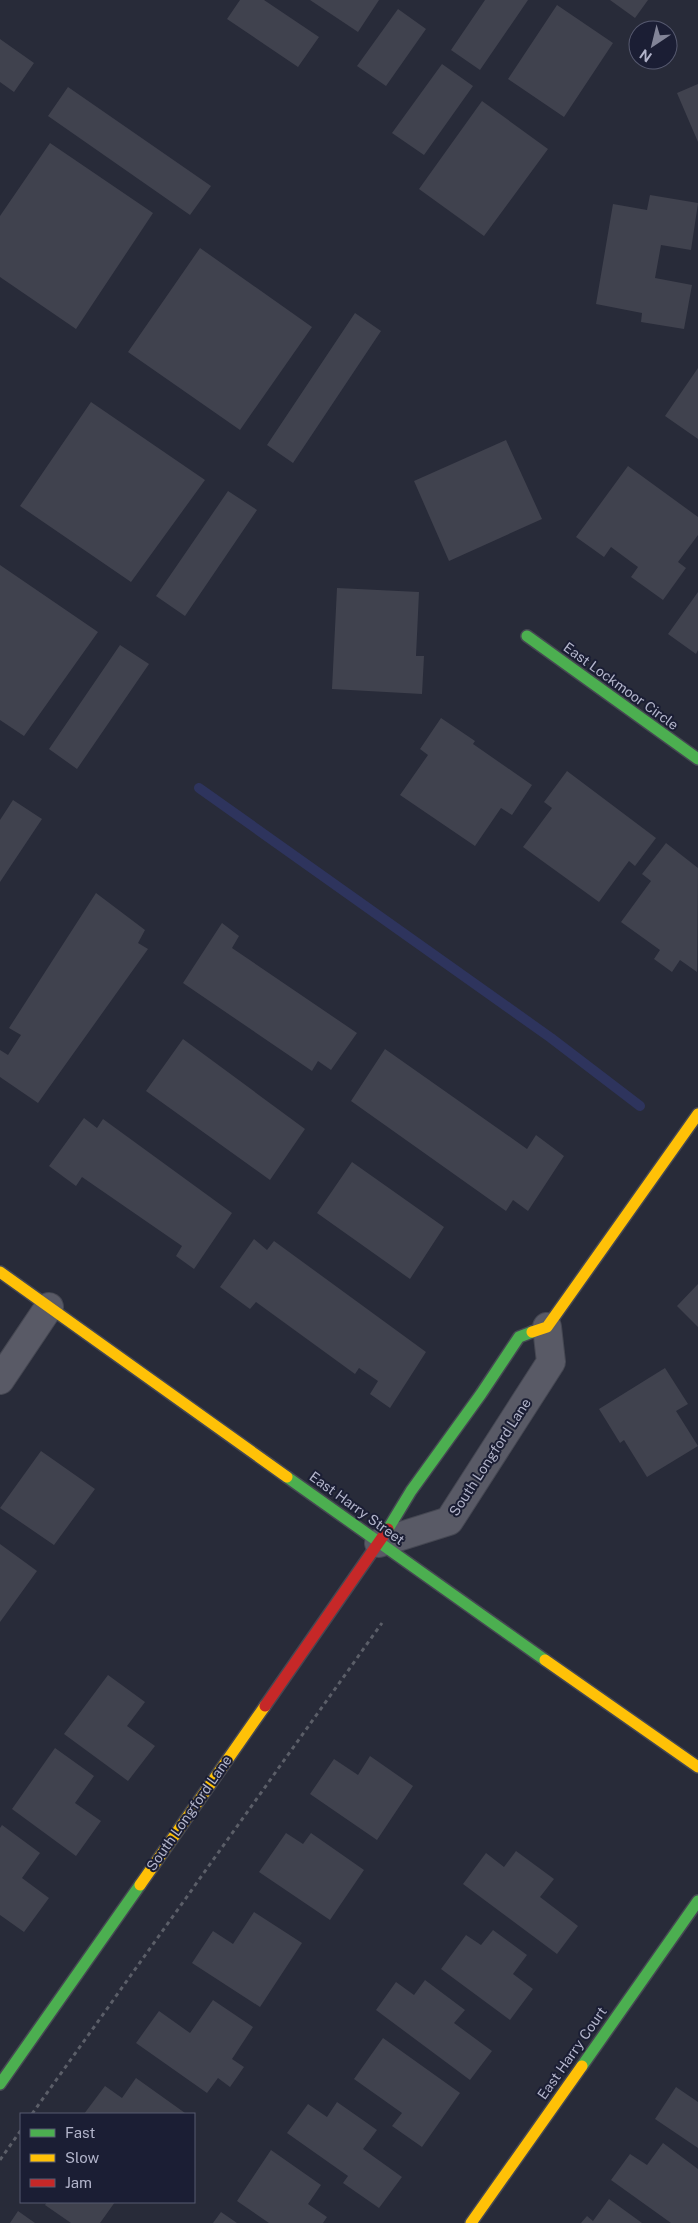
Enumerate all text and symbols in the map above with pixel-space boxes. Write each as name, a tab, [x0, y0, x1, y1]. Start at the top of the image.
north arrow	[628, 20, 678, 70]
text: N	[636, 46, 655, 65]
street label: East Lockmoor Circle	[561, 639, 682, 733]
street label: South Longford Lane	[446, 1395, 534, 1519]
street label: East Harry Street	[306, 1468, 408, 1548]
street label: South Longford Lane	[143, 1752, 235, 1874]
street label: East Harry Court	[534, 2004, 610, 2102]
legend	[20, 2113, 195, 2203]
text: Fast	[65, 2124, 95, 2141]
text: Slow	[65, 2149, 100, 2166]
text: Jam	[65, 2174, 92, 2191]

